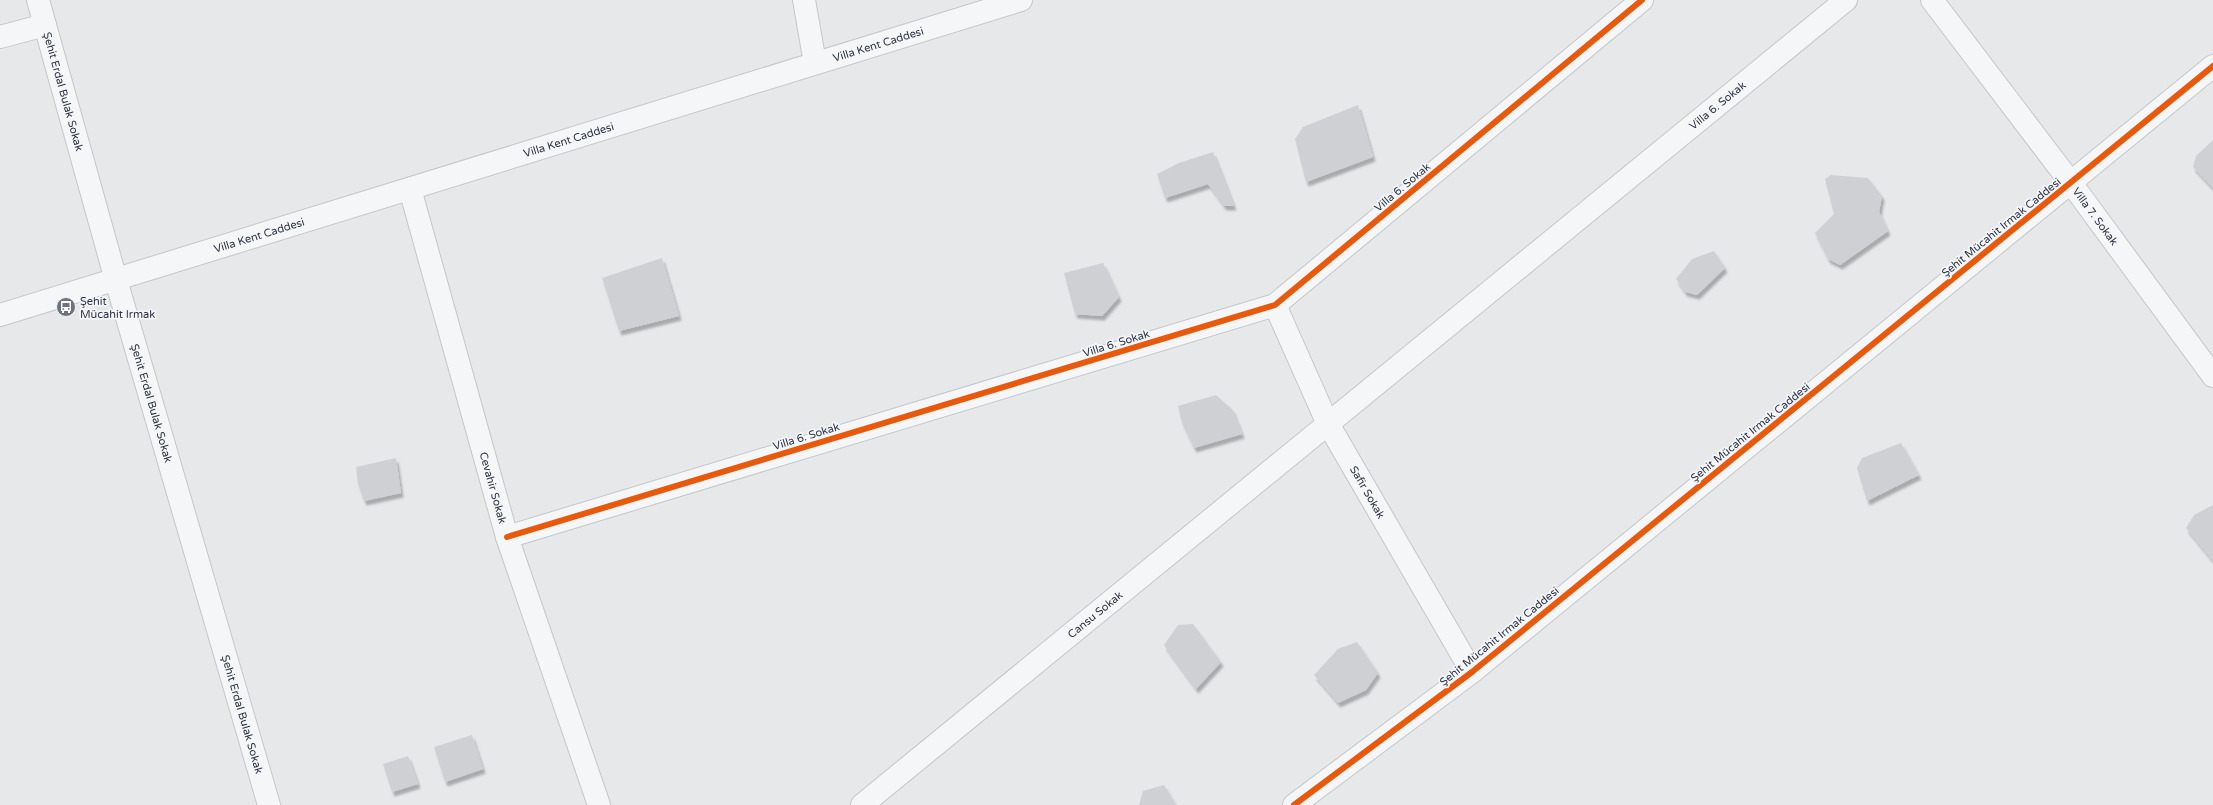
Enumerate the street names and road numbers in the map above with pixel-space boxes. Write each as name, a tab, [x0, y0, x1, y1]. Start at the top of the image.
street label: Villa Kent Caddesi	[831, 24, 925, 65]
street label: Şehit Erdal Bulak Sokak	[40, 31, 86, 153]
street label: Villa 6. Sokak	[1687, 79, 1748, 133]
street label: Villa Kent Caddesi	[522, 120, 616, 160]
street label: Villa 6. Sokak	[1372, 160, 1433, 215]
street label: Şehit Mücahit Irmak Caddesi	[1939, 175, 2064, 280]
street label: Villa 7. Sokak	[2069, 185, 2121, 248]
street label: Villa Kent Caddesi	[212, 215, 306, 256]
street label: Villa 6. Sokak	[1081, 327, 1151, 360]
street label: Şehit Erdal Bulak Sokak	[128, 343, 175, 464]
street label: Şehit Mücahit Irmak Caddesi	[1688, 380, 1813, 485]
street label: Villa 6. Sokak	[771, 420, 841, 453]
street label: Cevahir Sokak	[477, 450, 509, 525]
street label: Safir Sokak	[1347, 464, 1387, 521]
street label: Şehit Mücahit Irmak Caddesi	[1437, 584, 1562, 689]
street label: Cansu Sokak	[1065, 589, 1125, 641]
street label: Şehit Erdal Bulak Sokak	[219, 654, 266, 775]

